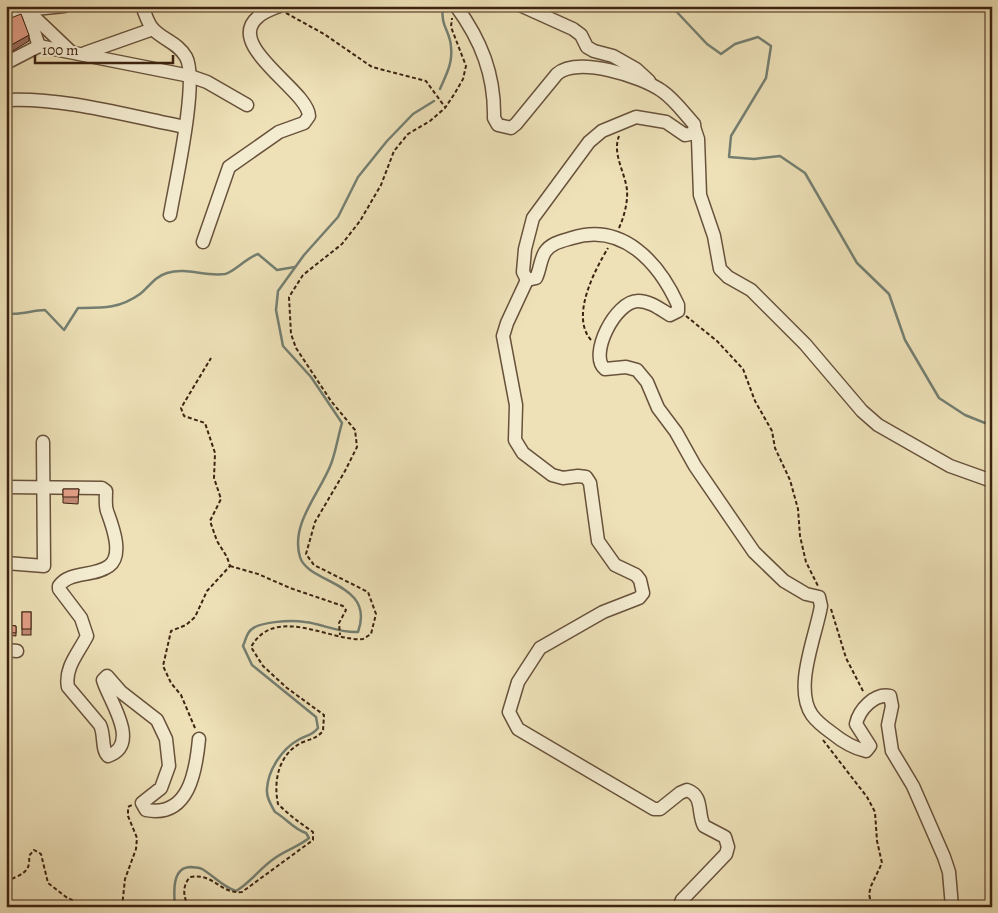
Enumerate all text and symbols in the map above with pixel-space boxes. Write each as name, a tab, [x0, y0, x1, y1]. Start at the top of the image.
scale bar	[35, 32, 172, 64]
text: 100 m	[42, 40, 79, 60]

